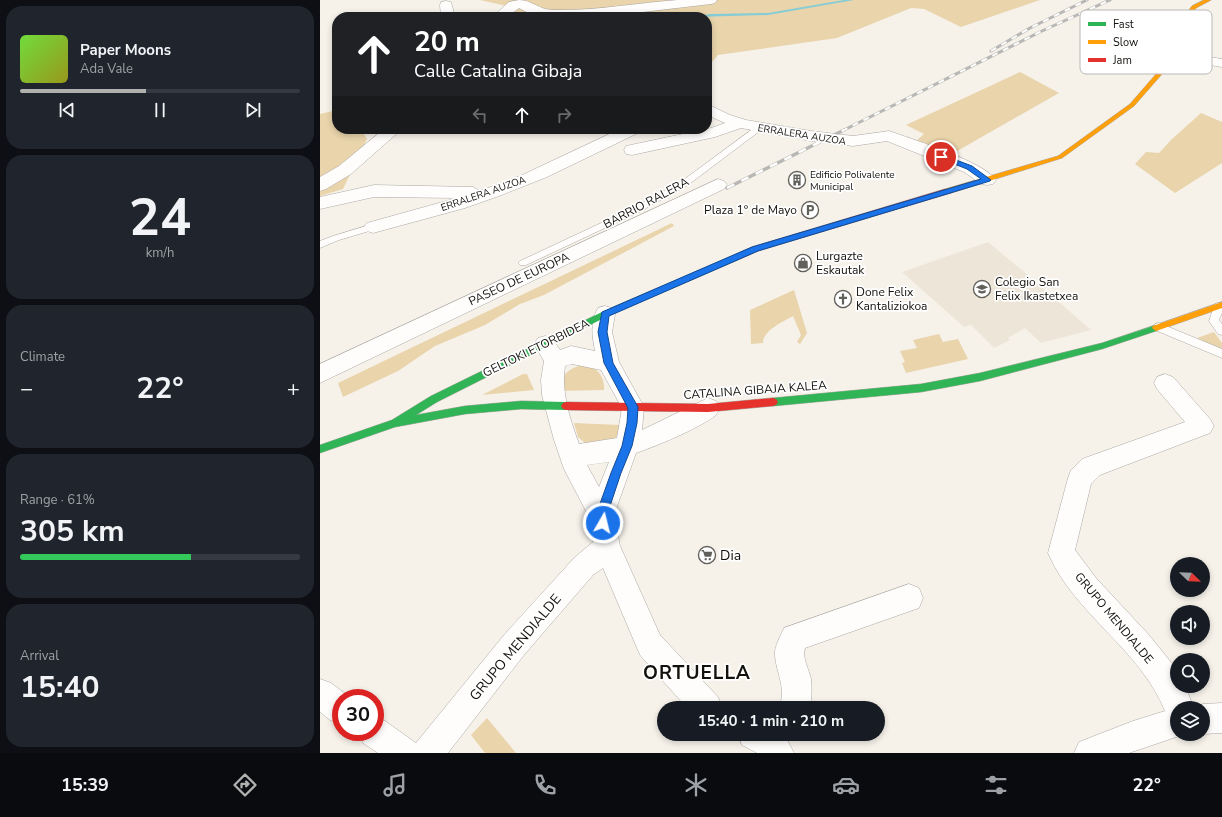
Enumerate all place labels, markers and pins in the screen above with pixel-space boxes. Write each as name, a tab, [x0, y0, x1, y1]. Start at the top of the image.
pin	[924, 140, 958, 174]
place label: Edificio Polivalente Municipal	[810, 168, 895, 194]
building icon: Edificio Polivalente Municipal	[787, 170, 807, 190]
parking icon: Plaza 1° de Mayo	[800, 200, 820, 220]
place label: Plaza 1° de Mayo	[704, 202, 797, 218]
place label: Lurgazte Eskautak	[816, 248, 865, 278]
shop icon: Lurgazte Eskautak	[793, 253, 813, 273]
place label: Colegio San Felix Ikastetxea	[995, 274, 1078, 304]
school or university icon: Colegio San Felix Ikastetxea	[972, 279, 992, 299]
place label: Done Felix Kantaliziokoa	[856, 284, 927, 314]
church icon: Done Felix Kantaliziokoa	[833, 289, 853, 309]
supermarket icon: Dia	[697, 545, 717, 565]
place label: Dia	[720, 546, 741, 565]

